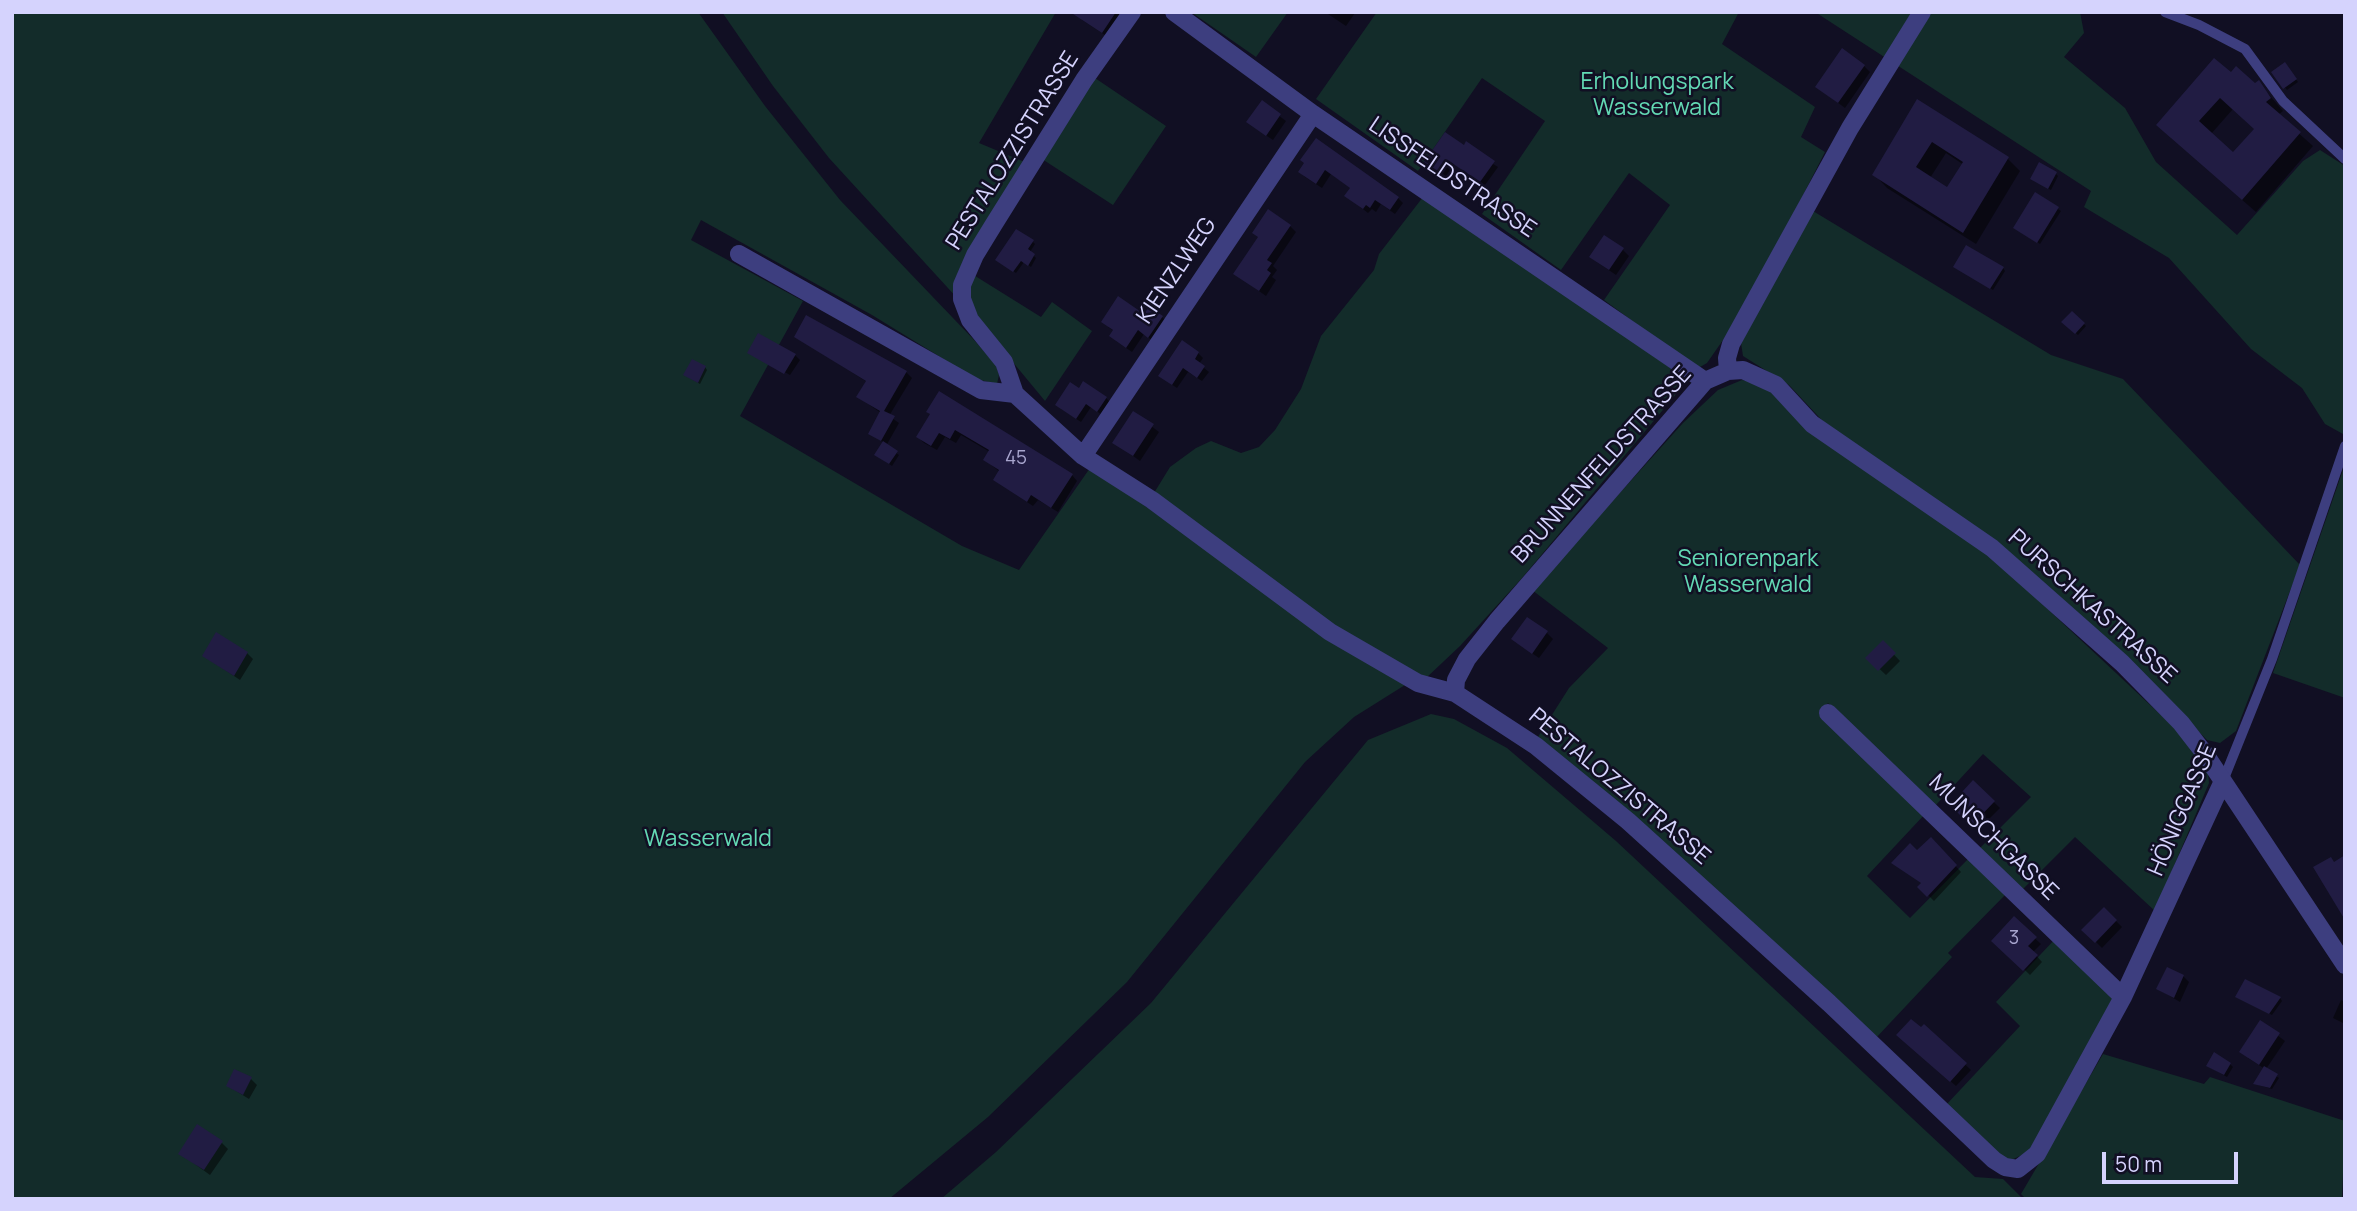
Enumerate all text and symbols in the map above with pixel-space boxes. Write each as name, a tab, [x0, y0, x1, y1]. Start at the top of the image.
street label: PESTALOZZISTRASSE	[941, 47, 1085, 255]
park label: Erholungspark Wasserwald	[1580, 69, 1734, 123]
street label: LISSFELDSTRASSE	[1363, 112, 1541, 244]
street label: KIENZLWEG	[1131, 213, 1223, 329]
street label: BRUNNENFELDSTRASSE	[1506, 361, 1698, 569]
house number: 45	[1005, 448, 1027, 470]
street label: PURSCHKASTRASSE	[2002, 524, 2182, 690]
park label: Seniorenpark Wasserwald	[1678, 546, 1818, 600]
street label: PESTALOZZISTRASSE	[1523, 703, 1715, 871]
street label: HÖNIGGASSE	[2143, 740, 2223, 880]
street label: MUNSCHGASSE	[1923, 769, 2063, 907]
park label: Wasserwald	[644, 826, 772, 854]
house number: 3	[2009, 928, 2019, 950]
scale bar	[2105, 1138, 2242, 1182]
text: 50 m	[2115, 1150, 2162, 1178]

